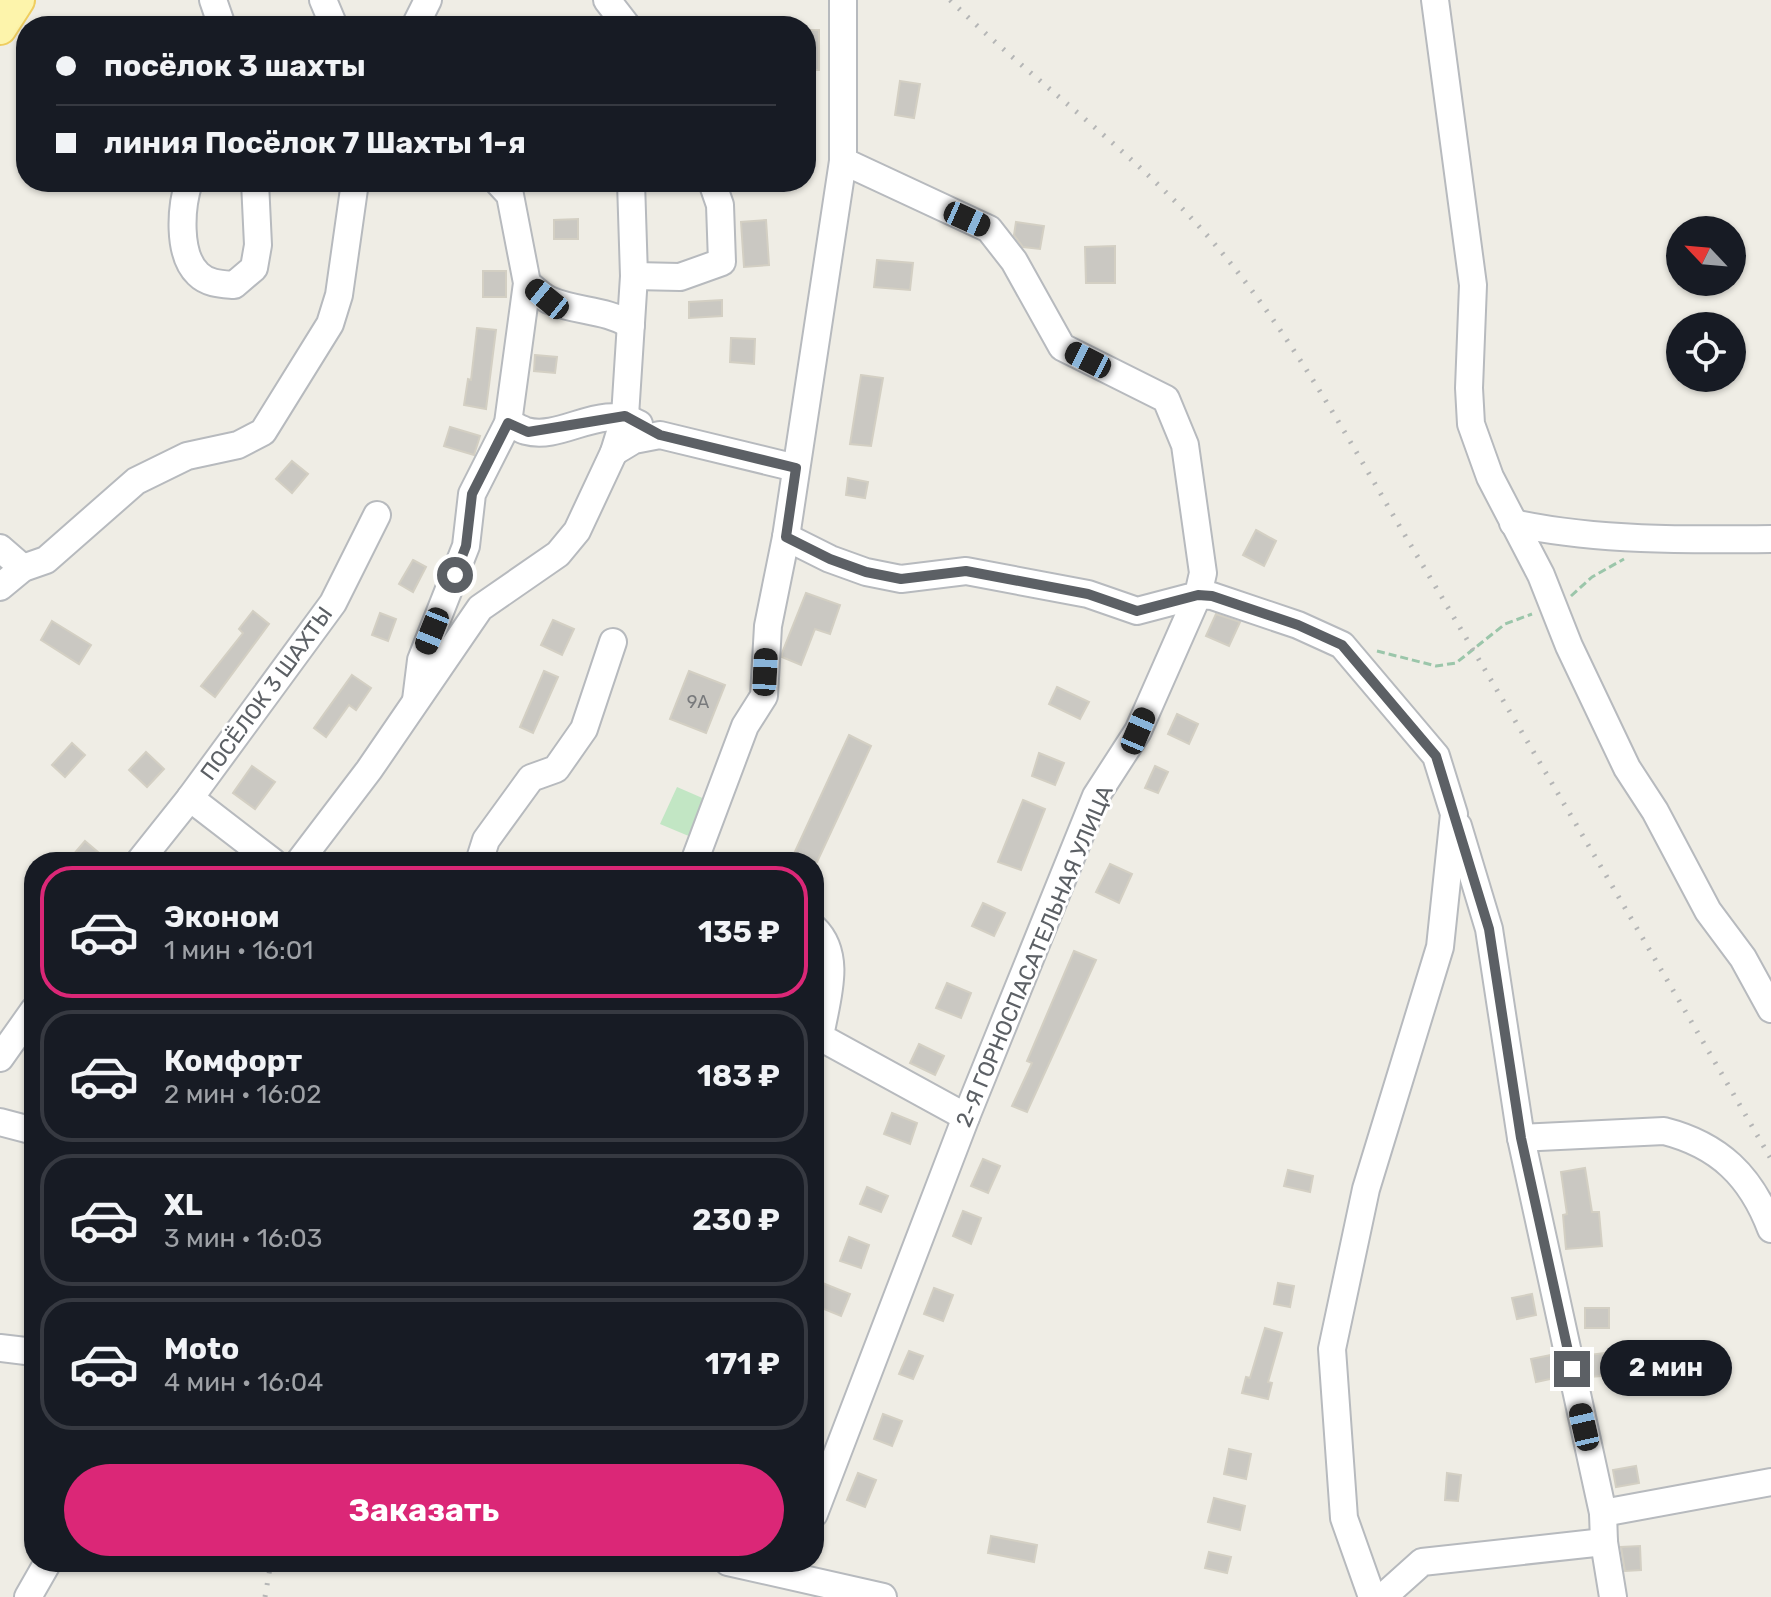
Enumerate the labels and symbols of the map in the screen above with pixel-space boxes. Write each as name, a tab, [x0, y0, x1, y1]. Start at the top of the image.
car	[940, 198, 994, 240]
north arrow	[1666, 216, 1746, 296]
car	[521, 275, 573, 323]
car	[1061, 338, 1115, 382]
route start	[437, 557, 473, 593]
street label: ПОСЁЛОК 3 ШАХТЫ	[194, 601, 338, 785]
car	[412, 604, 452, 658]
car	[752, 647, 778, 697]
house number: 9А	[687, 691, 709, 713]
car	[1118, 704, 1158, 758]
street label: 2-Я ГОРНОСПАСАТЕЛЬНАЯ УЛИЦА	[950, 781, 1119, 1131]
callout: 2 мин	[1600, 1341, 1732, 1397]
route end	[1554, 1351, 1590, 1387]
car	[1567, 1401, 1601, 1453]

